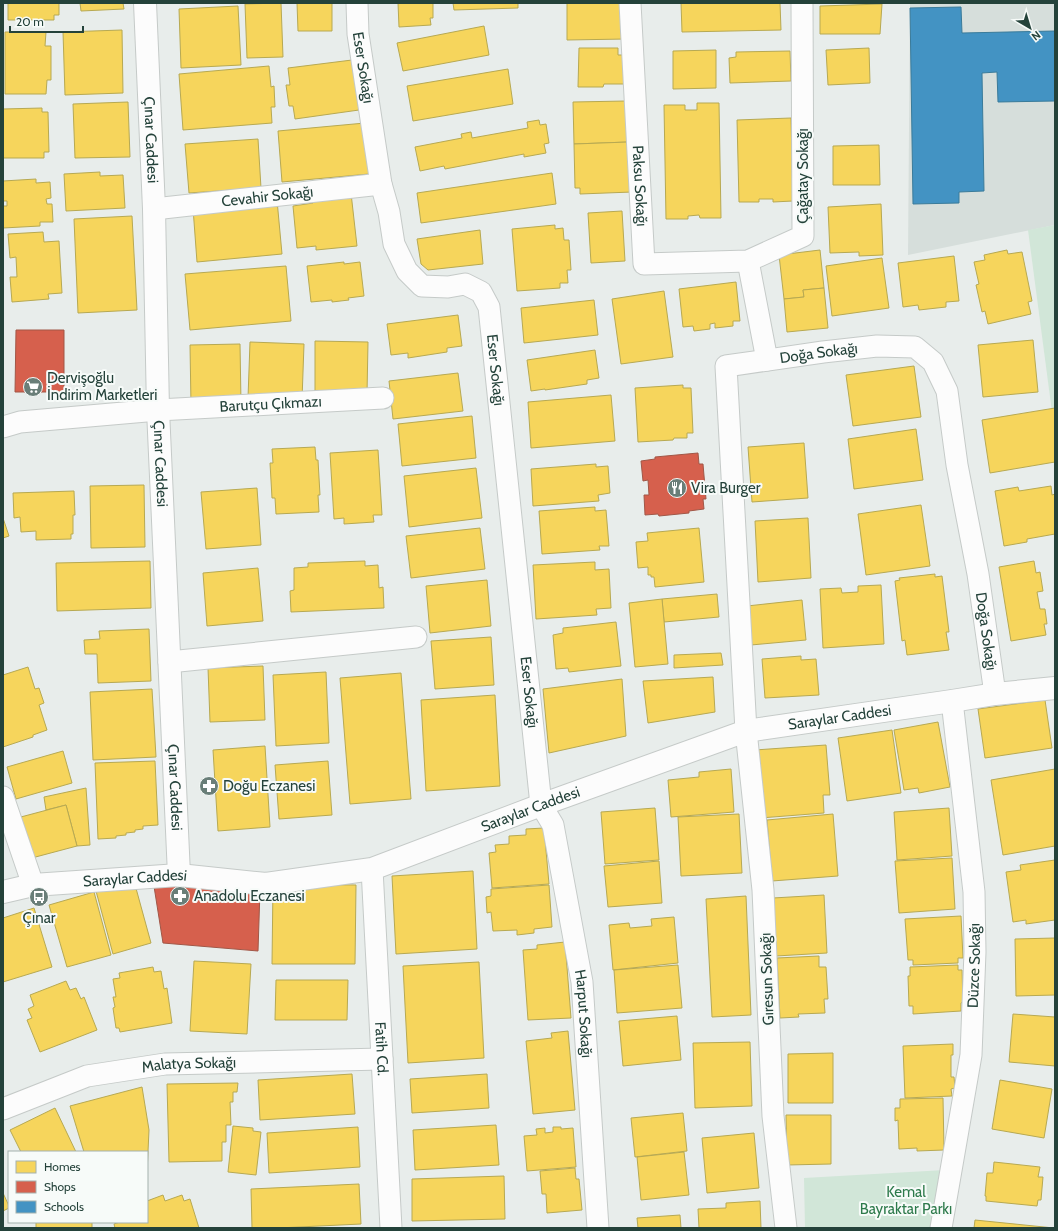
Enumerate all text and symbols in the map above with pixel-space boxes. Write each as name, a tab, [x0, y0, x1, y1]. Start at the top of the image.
scale bar	[10, 8, 83, 34]
north arrow	[1010, 8, 1050, 48]
text: 20 m	[16, 14, 44, 29]
text: N	[1029, 28, 1044, 44]
street label: Eser Sokağı	[349, 31, 377, 104]
street label: Çınar Caddesi	[140, 96, 162, 184]
street label: Çağatay Sokağı	[794, 128, 812, 224]
street label: Paksu Sokağı	[629, 145, 651, 227]
street label: Cevahir Sokağı	[221, 183, 314, 211]
street label: Eser Sokağı	[483, 333, 508, 407]
street label: Doğa Sokağı	[778, 339, 859, 367]
place label: Dervişoğlu İndirim Marketleri	[47, 369, 157, 404]
supermarket icon: Dervişoğlu İndirim Marketleri	[22, 376, 44, 398]
street label: Barutçu Çıkmazı	[219, 392, 322, 416]
street label: Çınar Caddesi	[149, 420, 171, 507]
restaurant icon: Vira Burger	[666, 477, 688, 499]
place label: Vira Burger	[691, 479, 761, 497]
street label: Doğa Sokağı	[972, 591, 1001, 672]
street label: Eser Sokağı	[517, 656, 542, 729]
street label: Saraylar Caddesi	[787, 701, 893, 734]
street label: Çınar Caddesi	[164, 744, 186, 831]
pharmacy icon: Doğu Eczanesi	[198, 775, 220, 797]
place label: Doğu Eczanesi	[223, 777, 315, 795]
street label: Saraylar Caddesi	[478, 783, 582, 836]
street label: Saraylar Caddesi	[82, 866, 188, 891]
pharmacy icon: Anadolu Eczanesi	[169, 885, 191, 907]
bus stop icon: Çınar	[28, 886, 50, 908]
place label: Anadolu Eczanesi	[194, 887, 305, 905]
place label: Çınar	[22, 909, 56, 927]
street label: Düzce Sokağı	[964, 923, 984, 1008]
street label: Gıresun Sokağı	[756, 932, 778, 1026]
street label: Harput Sokağı	[571, 968, 596, 1058]
street label: Fatih Cd.	[371, 1021, 392, 1076]
street label: Malatya Sokağı	[140, 1053, 236, 1076]
legend	[8, 1151, 148, 1223]
text: Homes	[44, 1159, 81, 1174]
text: Shops	[44, 1179, 76, 1194]
park label: Kemal Bayraktar Parkı	[860, 1183, 952, 1218]
text: Schools	[44, 1199, 84, 1214]

